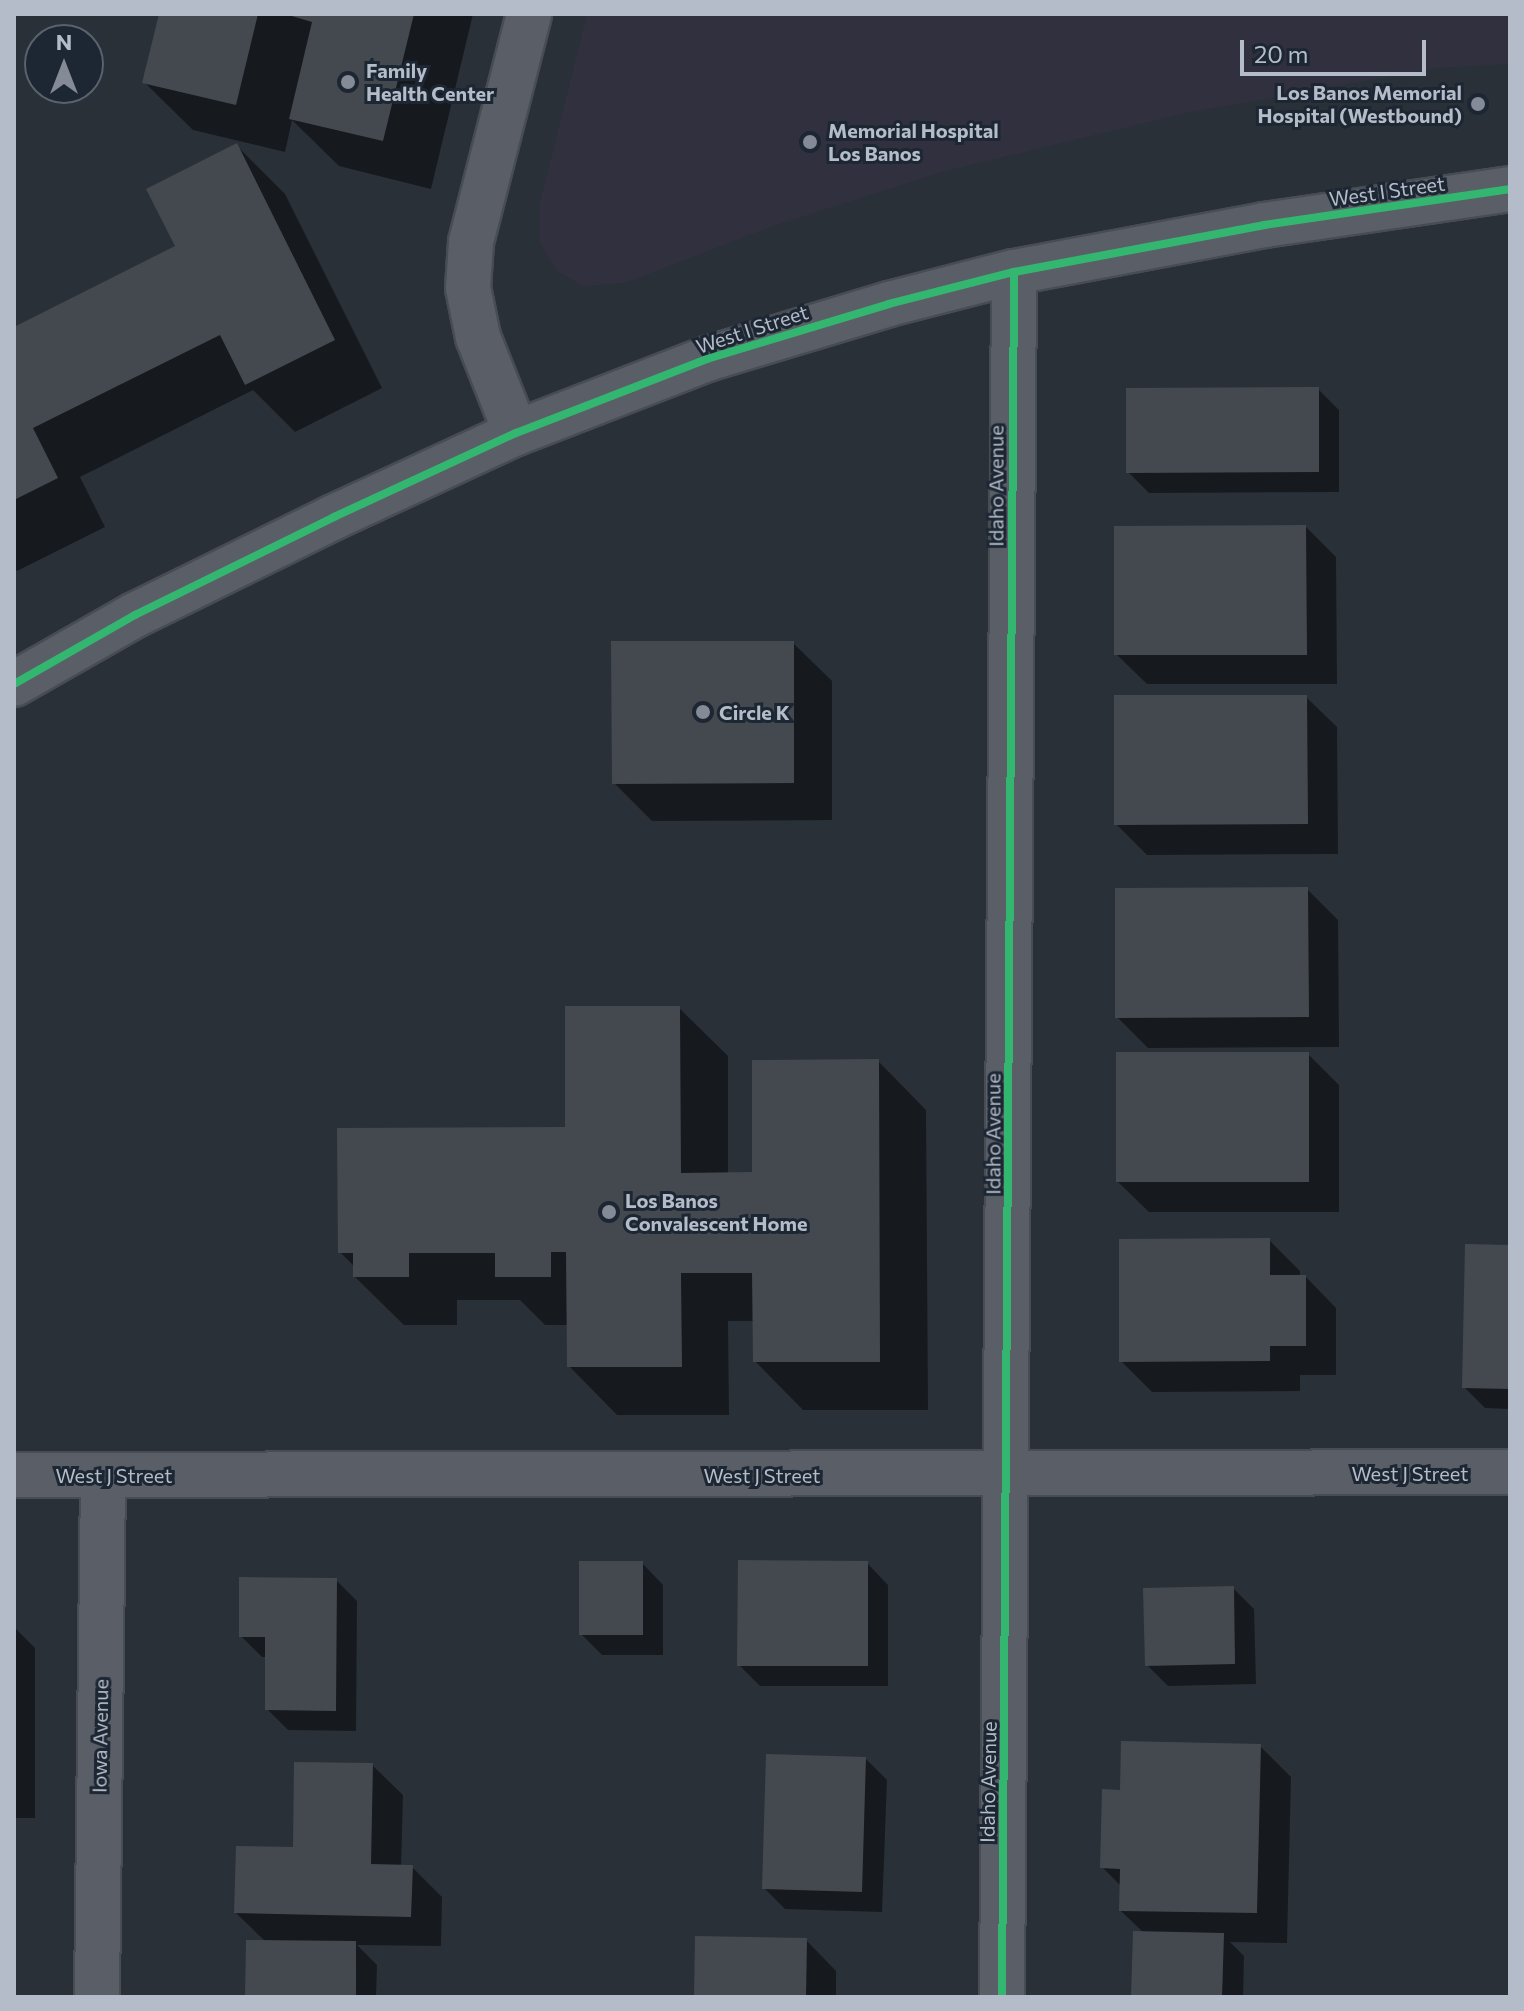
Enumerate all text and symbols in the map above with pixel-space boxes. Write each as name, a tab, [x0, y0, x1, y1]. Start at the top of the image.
north arrow	[24, 24, 104, 104]
scale bar	[1244, 24, 1430, 74]
text: N	[56, 28, 72, 55]
text: 20 m	[1254, 39, 1308, 68]
place label: Family Health Center	[366, 58, 494, 105]
marker: Family Health Center	[337, 71, 359, 93]
place label: Los Banos Memorial Hospital (Westbound)	[1258, 80, 1462, 127]
marker: Los Banos Memorial Hospital (Westbound)	[1469, 95, 1487, 113]
place label: Memorial Hospital Los Banos	[828, 118, 999, 165]
marker: Memorial Hospital Los Banos	[799, 131, 821, 153]
street label: West I Street	[1328, 171, 1446, 211]
street label: West I Street	[693, 300, 811, 358]
street label: Idaho Avenue	[984, 425, 1008, 547]
place label: Circle K	[719, 700, 790, 724]
marker: Circle K	[694, 703, 712, 721]
street label: Idaho Avenue	[981, 1073, 1005, 1195]
place label: Los Banos Convalescent Home	[625, 1188, 807, 1235]
marker: Los Banos Convalescent Home	[600, 1203, 618, 1221]
street label: West J Street	[1352, 1461, 1468, 1485]
street label: West J Street	[56, 1463, 172, 1487]
street label: West J Street	[704, 1463, 820, 1487]
street label: Iowa Avenue	[87, 1679, 113, 1793]
street label: Idaho Avenue	[975, 1721, 1001, 1843]

